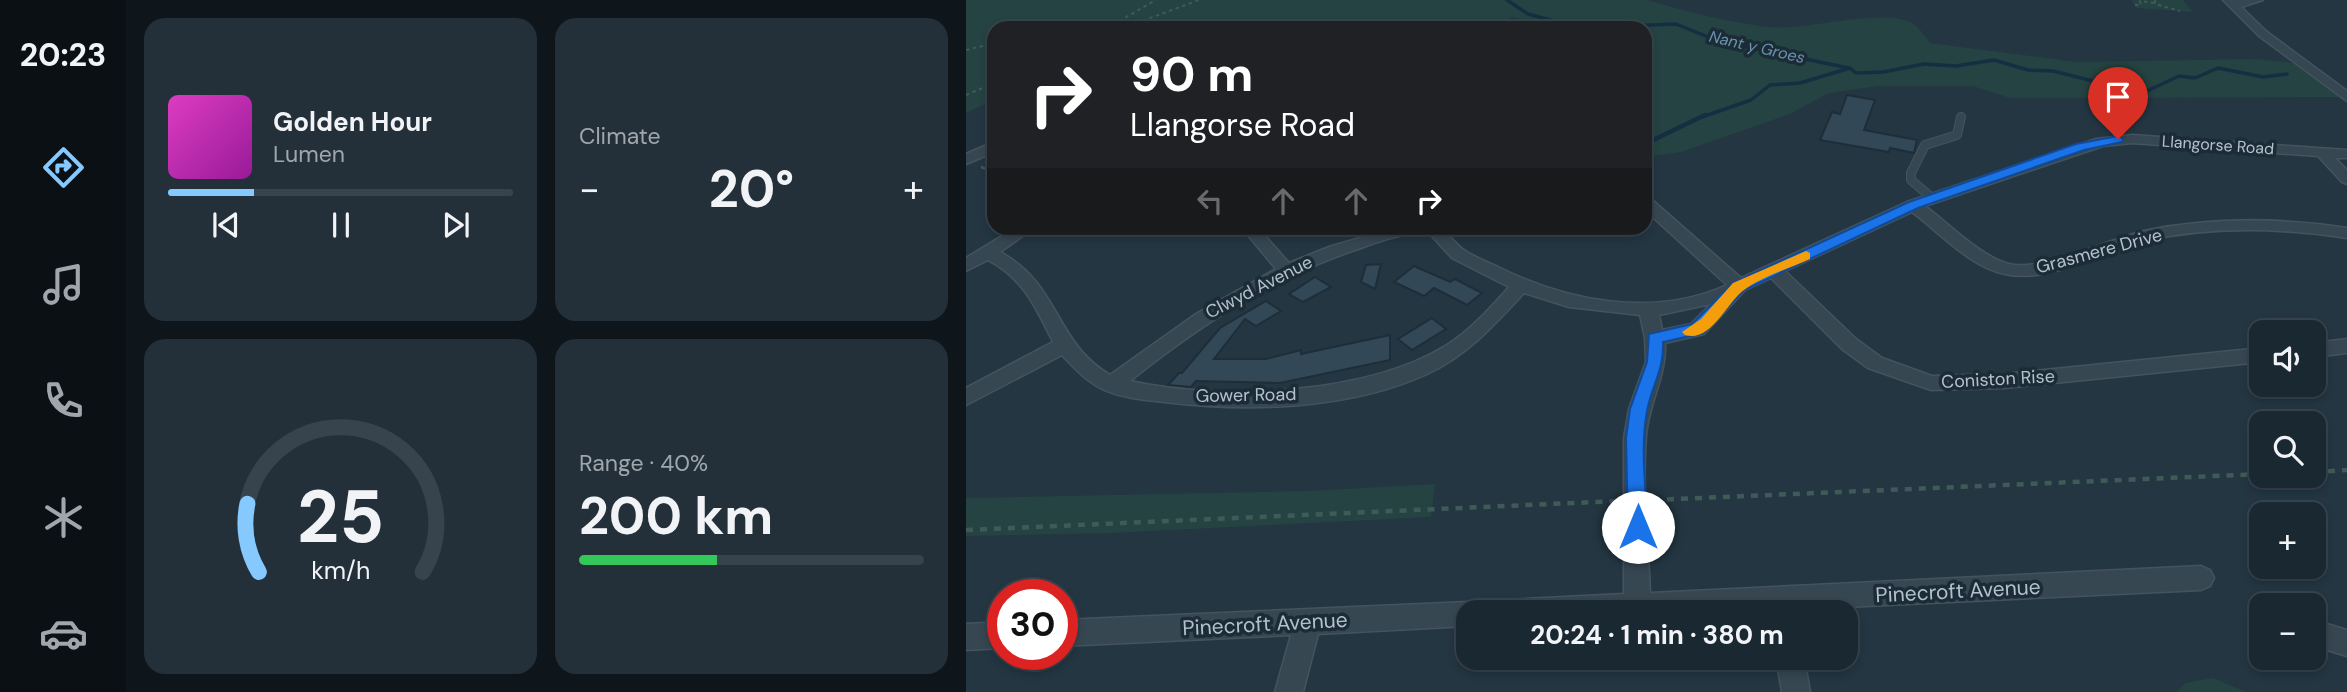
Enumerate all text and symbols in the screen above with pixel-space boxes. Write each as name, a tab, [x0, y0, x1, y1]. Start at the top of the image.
water label: Nant y Groes	[1707, 26, 1807, 68]
text: 20:23	[20, 34, 106, 76]
text: 90 m	[1130, 42, 1253, 106]
icon: right	[1015, 49, 1106, 140]
pin	[2088, 67, 2148, 139]
icon: arrive	[2099, 78, 2137, 116]
text: Llangorse Road	[1130, 104, 1355, 146]
text: Golden Hour	[273, 105, 432, 139]
text: Climate	[579, 121, 661, 151]
street label: Llangorse Road	[2161, 131, 2275, 159]
text: Lumen	[273, 139, 345, 169]
icon: directions	[39, 143, 88, 192]
text: 20°	[709, 155, 794, 223]
text: −	[579, 164, 600, 214]
text: +	[903, 164, 924, 214]
icon: left	[1191, 182, 1229, 220]
icon: ahead	[1264, 182, 1302, 220]
icon: ahead	[1337, 182, 1375, 220]
icon: right	[1410, 182, 1448, 220]
icon: previous	[207, 206, 245, 244]
icon: pause	[322, 206, 360, 244]
icon: next	[437, 206, 475, 244]
street label: Grasmere Drive	[2033, 223, 2165, 279]
street label: Clwyd Avenue	[1201, 250, 1317, 324]
icon: music	[39, 260, 88, 309]
map controls	[2249, 320, 2326, 670]
button: sound	[2249, 320, 2326, 397]
street label: Coniston Rise	[1941, 364, 2055, 394]
icon: phone	[39, 376, 88, 425]
street label: Gower Road	[1195, 382, 1297, 408]
button: search	[2249, 411, 2326, 488]
text: Range · 40%	[579, 448, 708, 478]
text: 25	[297, 471, 384, 566]
text: 200 km	[579, 482, 773, 550]
position arrow	[1601, 490, 1675, 564]
icon: climate	[39, 493, 88, 542]
button: +	[2249, 502, 2326, 579]
text: km/h	[311, 554, 370, 587]
street label: Pinecroft Avenue	[1875, 573, 2041, 609]
speed limit sign: 30	[987, 579, 1078, 670]
button: −	[2249, 593, 2326, 670]
street label: Pinecroft Avenue	[1182, 606, 1348, 642]
icon: car	[39, 609, 88, 658]
text: 20:24 · 1 min · 380 m	[1530, 618, 1784, 652]

